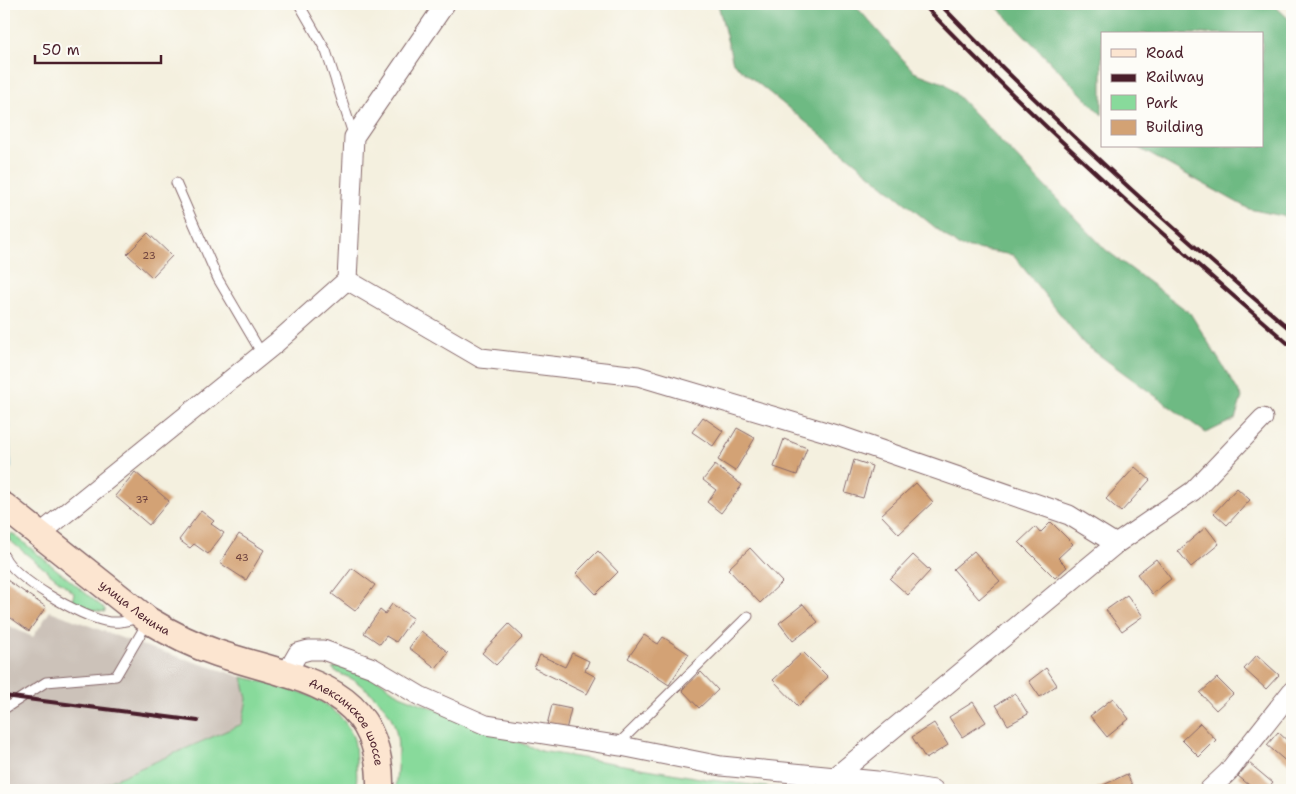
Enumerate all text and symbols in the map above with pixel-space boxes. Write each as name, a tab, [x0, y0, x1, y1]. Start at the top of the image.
scale bar	[35, 32, 161, 64]
legend	[1101, 32, 1264, 148]
text: 50 m	[42, 40, 80, 60]
text: Road	[1146, 43, 1184, 63]
text: Railway	[1146, 67, 1204, 87]
text: Park	[1146, 93, 1178, 113]
text: Building	[1146, 117, 1203, 137]
house number: 23	[142, 249, 156, 262]
house number: 37	[135, 493, 149, 506]
house number: 43	[235, 551, 249, 564]
street label: улица Ленина	[96, 577, 174, 639]
street label: Алексинское шоссе	[307, 675, 387, 767]

